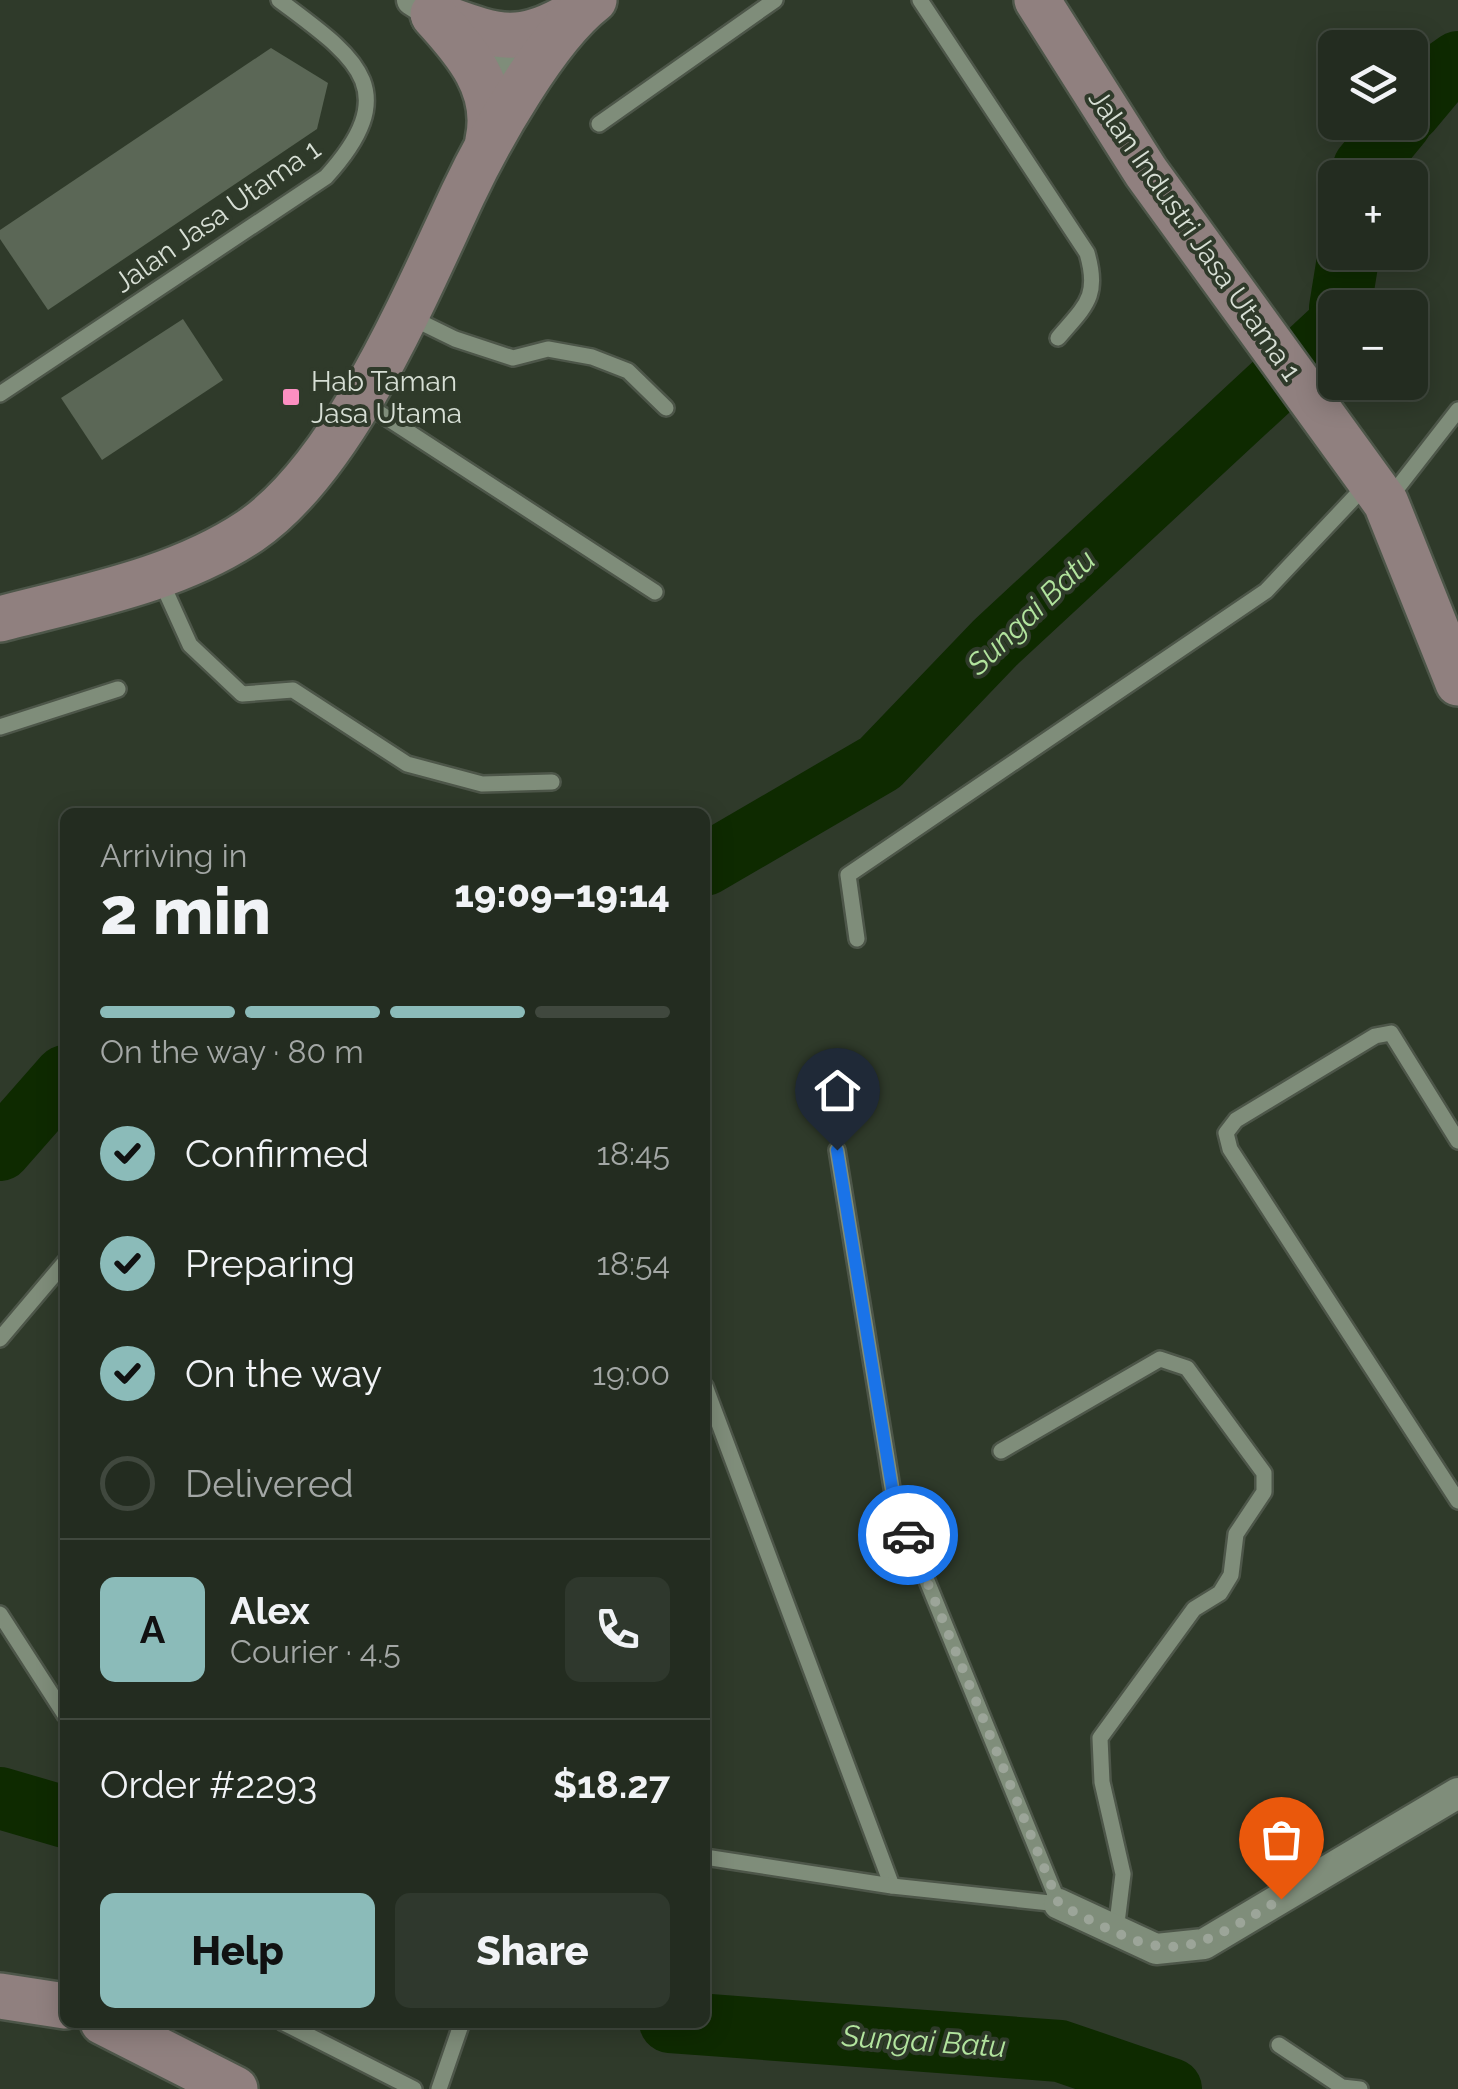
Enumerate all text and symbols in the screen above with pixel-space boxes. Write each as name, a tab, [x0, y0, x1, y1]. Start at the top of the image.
map controls	[1318, 30, 1428, 400]
button: layers	[1318, 30, 1428, 140]
street label: Jalan Industri Jasa Utama 1	[1082, 83, 1308, 387]
street label: Jalan Jasa Utama 1	[107, 132, 327, 300]
button: +	[1318, 160, 1428, 270]
button: −	[1318, 290, 1428, 400]
place label: Hab Taman Jasa Utama	[311, 365, 462, 430]
marker: Hab Taman Jasa Utama	[280, 386, 302, 408]
water label: Sungai Batu	[959, 542, 1102, 682]
text: Arriving in	[100, 837, 247, 874]
text: 19:09–19:14	[454, 871, 670, 916]
text: 2 min	[100, 873, 271, 949]
text: On the way · 80 m	[100, 1033, 364, 1070]
pin	[795, 1048, 880, 1151]
icon: home	[810, 1063, 865, 1118]
icon: check	[100, 1126, 155, 1181]
text: Confirmed	[185, 1131, 369, 1176]
text: 18:45	[596, 1135, 670, 1172]
icon: check	[100, 1236, 155, 1291]
text: Preparing	[185, 1241, 355, 1286]
text: 18:54	[596, 1245, 670, 1282]
icon: check	[100, 1346, 155, 1401]
text: On the way	[185, 1351, 382, 1396]
text: 19:00	[592, 1355, 670, 1392]
text: Delivered	[185, 1461, 354, 1506]
courier	[858, 1485, 958, 1585]
icon: car	[881, 1508, 936, 1563]
button: phone	[565, 1577, 670, 1682]
text: Alex	[230, 1588, 310, 1633]
text: A	[140, 1607, 165, 1652]
text: Courier · 4.5	[230, 1633, 401, 1670]
text: Order #2293	[100, 1762, 317, 1807]
text: $18.27	[553, 1762, 670, 1807]
pin	[1239, 1797, 1324, 1900]
icon: bag	[1254, 1812, 1309, 1867]
button: Help	[100, 1893, 375, 2008]
button: Share	[395, 1893, 670, 2008]
water label: Sungai Batu	[840, 2018, 1007, 2064]

